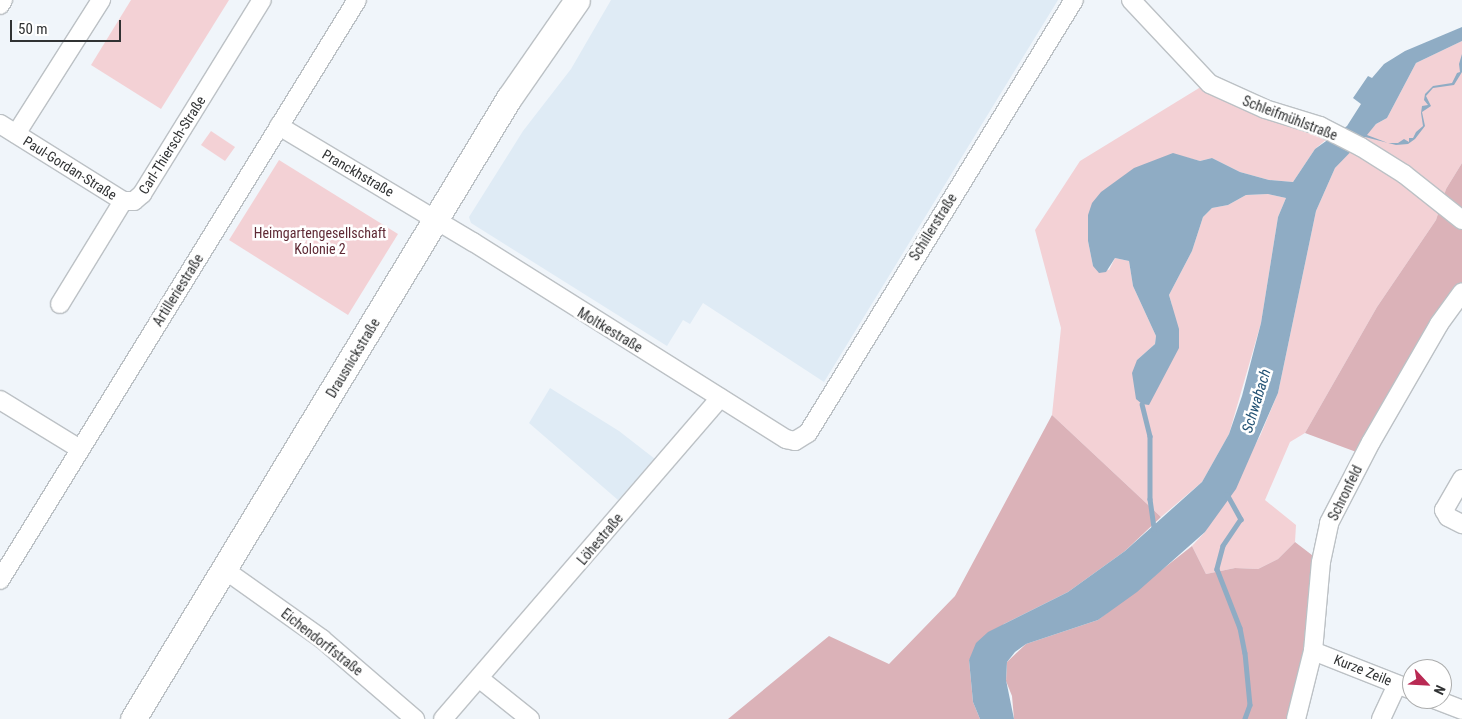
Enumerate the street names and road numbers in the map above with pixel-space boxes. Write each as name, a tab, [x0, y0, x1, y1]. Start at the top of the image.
street label: Schleifmühlstraße	[1240, 92, 1340, 144]
street label: Carl-Thiersch-Straße	[135, 93, 209, 197]
street label: Paul-Gordan-Straße	[20, 132, 120, 204]
street label: Pranckhstraße	[319, 146, 397, 200]
street label: Schillerstraße	[906, 190, 960, 264]
street label: Artilleriestraße	[149, 251, 207, 329]
street label: Moltkestraße	[574, 304, 646, 356]
street label: Drausnickstraße	[323, 315, 383, 401]
street label: Schronfeld	[1324, 463, 1366, 523]
street label: Löhestraße	[574, 510, 626, 568]
street label: Eichendorffstraße	[278, 605, 366, 679]
street label: Kurze Zeile	[1332, 651, 1394, 689]

